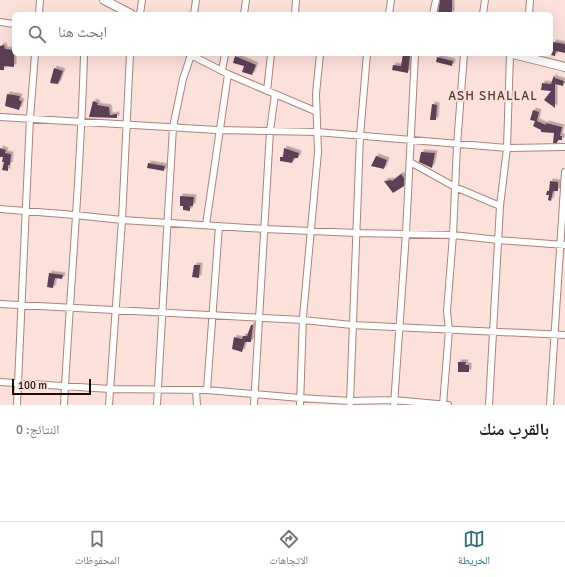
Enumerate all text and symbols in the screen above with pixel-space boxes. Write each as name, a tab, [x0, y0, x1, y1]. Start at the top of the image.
search box	[12, 12, 553, 56]
icon: search	[26, 23, 48, 45]
text: ابحث هنا	[58, 23, 107, 41]
district label: ASH SHALLAL	[448, 88, 538, 104]
scale bar	[12, 377, 91, 396]
text: 100 m	[18, 379, 47, 392]
text: بالقرب منك	[479, 419, 549, 440]
text: النتائج: 0	[16, 422, 59, 438]
tab: المحفوظات	[75, 528, 120, 571]
tab: الاتجاهات	[269, 528, 308, 571]
tab: الخريطة	[458, 528, 490, 571]

